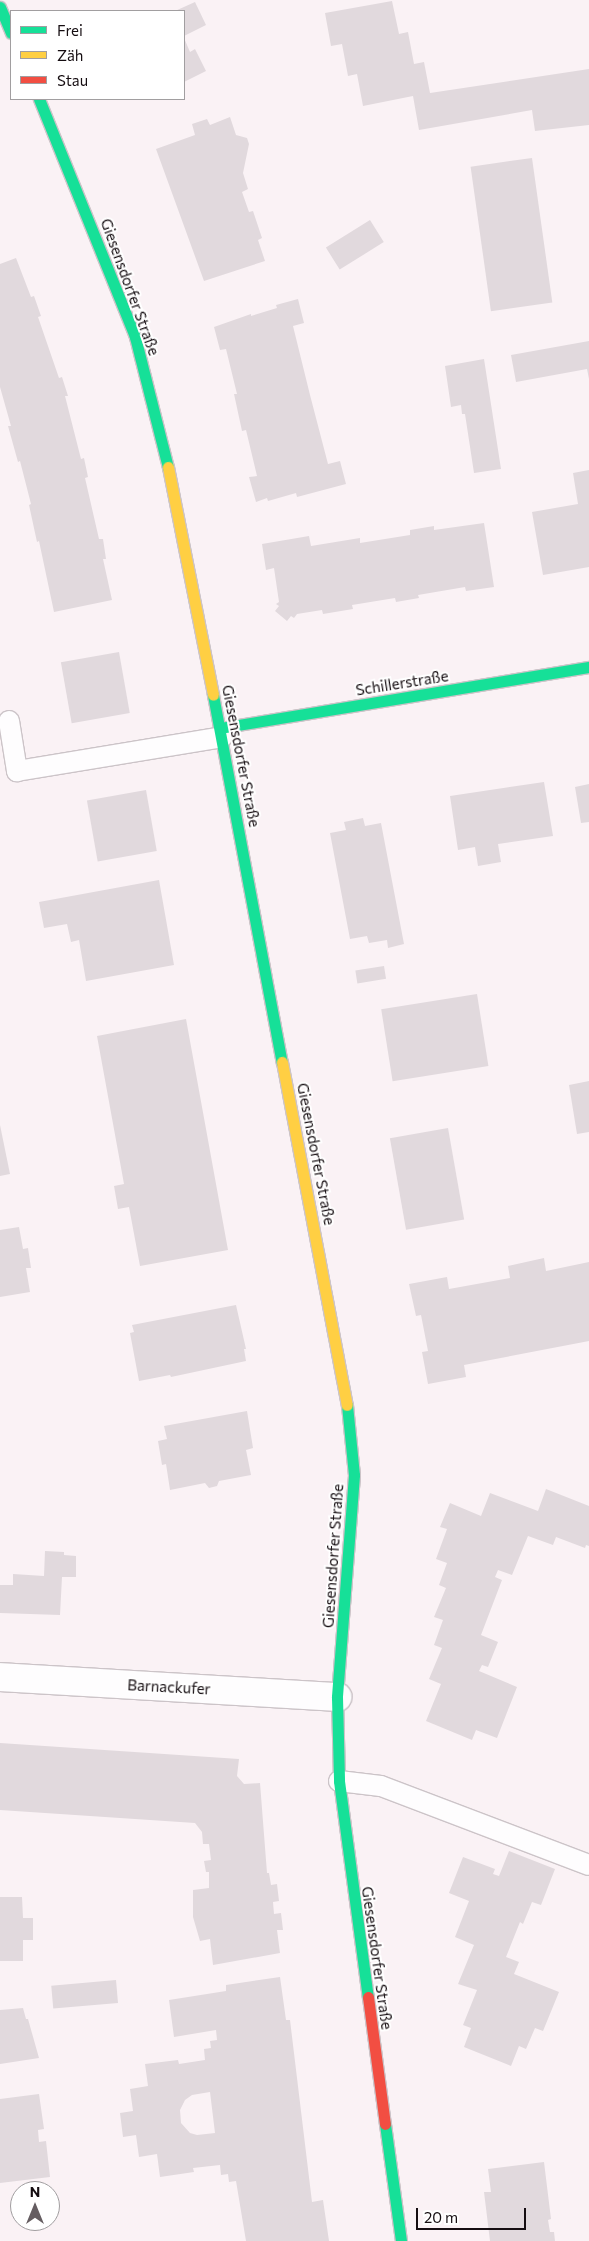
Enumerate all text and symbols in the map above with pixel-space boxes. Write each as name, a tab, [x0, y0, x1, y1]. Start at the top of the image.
legend	[10, 10, 185, 100]
text: Frei	[57, 21, 83, 39]
text: Zäh	[57, 46, 83, 64]
text: Stau	[57, 71, 88, 89]
street label: Giesensdorfer Straße	[97, 216, 163, 358]
street label: Schillerstraße	[354, 667, 450, 699]
street label: Giesensdorfer Straße	[218, 683, 264, 829]
street label: Giesensdorfer Straße	[293, 1081, 339, 1227]
street label: Giesensdorfer Straße	[319, 1483, 347, 1629]
street label: Barnackufer	[127, 1676, 211, 1698]
street label: Giesensdorfer Straße	[358, 1885, 396, 2031]
north arrow	[10, 2181, 60, 2231]
text: N	[30, 2183, 40, 2200]
scale bar	[419, 2198, 529, 2230]
text: 20 m	[424, 2208, 458, 2226]

